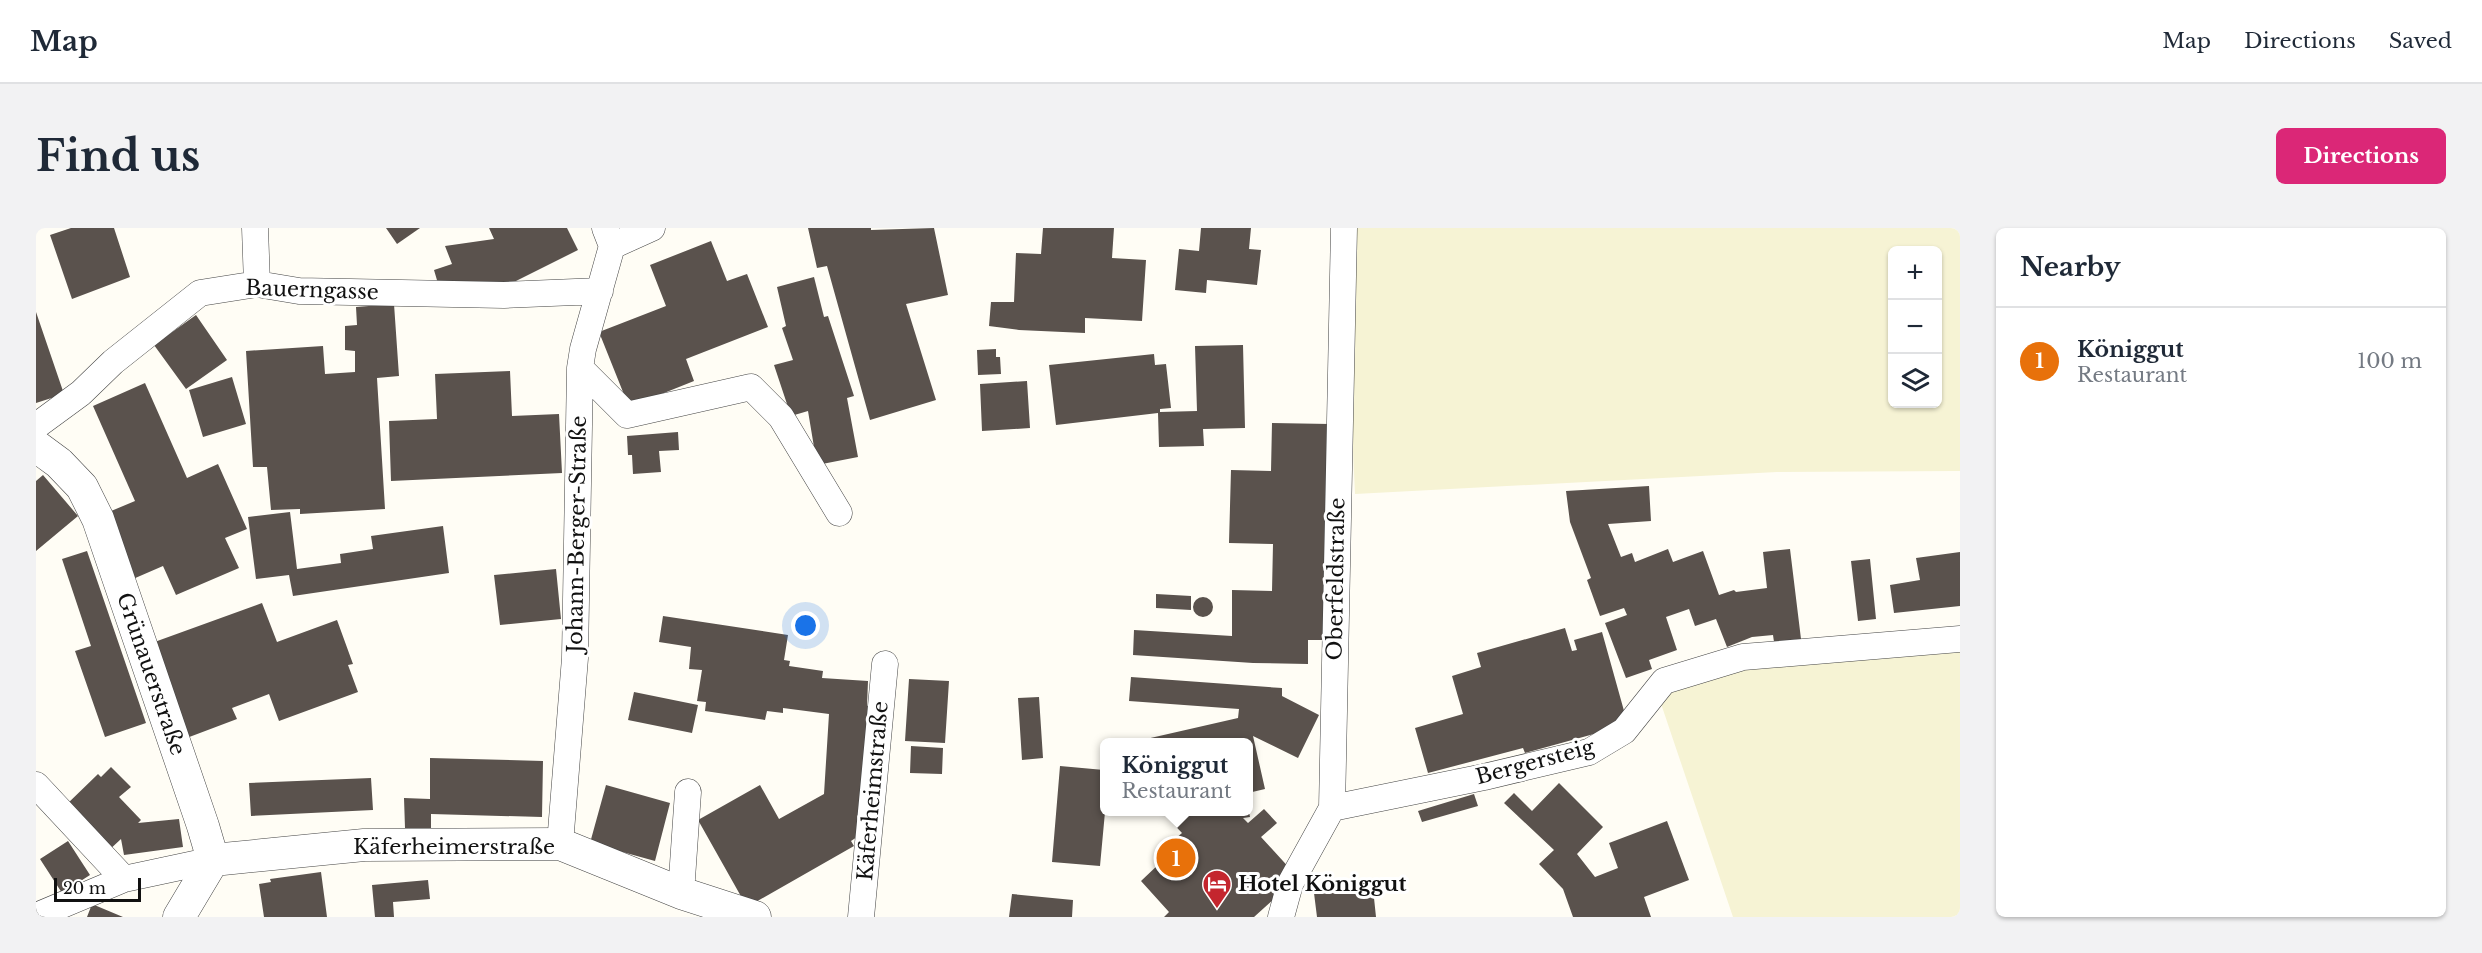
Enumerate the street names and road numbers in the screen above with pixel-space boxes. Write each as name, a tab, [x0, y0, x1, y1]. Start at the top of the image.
street label: Bauerngasse	[245, 275, 379, 305]
street label: Johann-Berger-Straße	[562, 415, 592, 656]
street label: Oberfeldstraße	[1322, 497, 1350, 661]
street label: Grünauerstraße	[111, 589, 191, 759]
street label: Käferheimstraße	[852, 700, 894, 882]
street label: Bergersteig	[1473, 734, 1598, 790]
street label: Käferheimerstraße	[353, 834, 555, 860]

